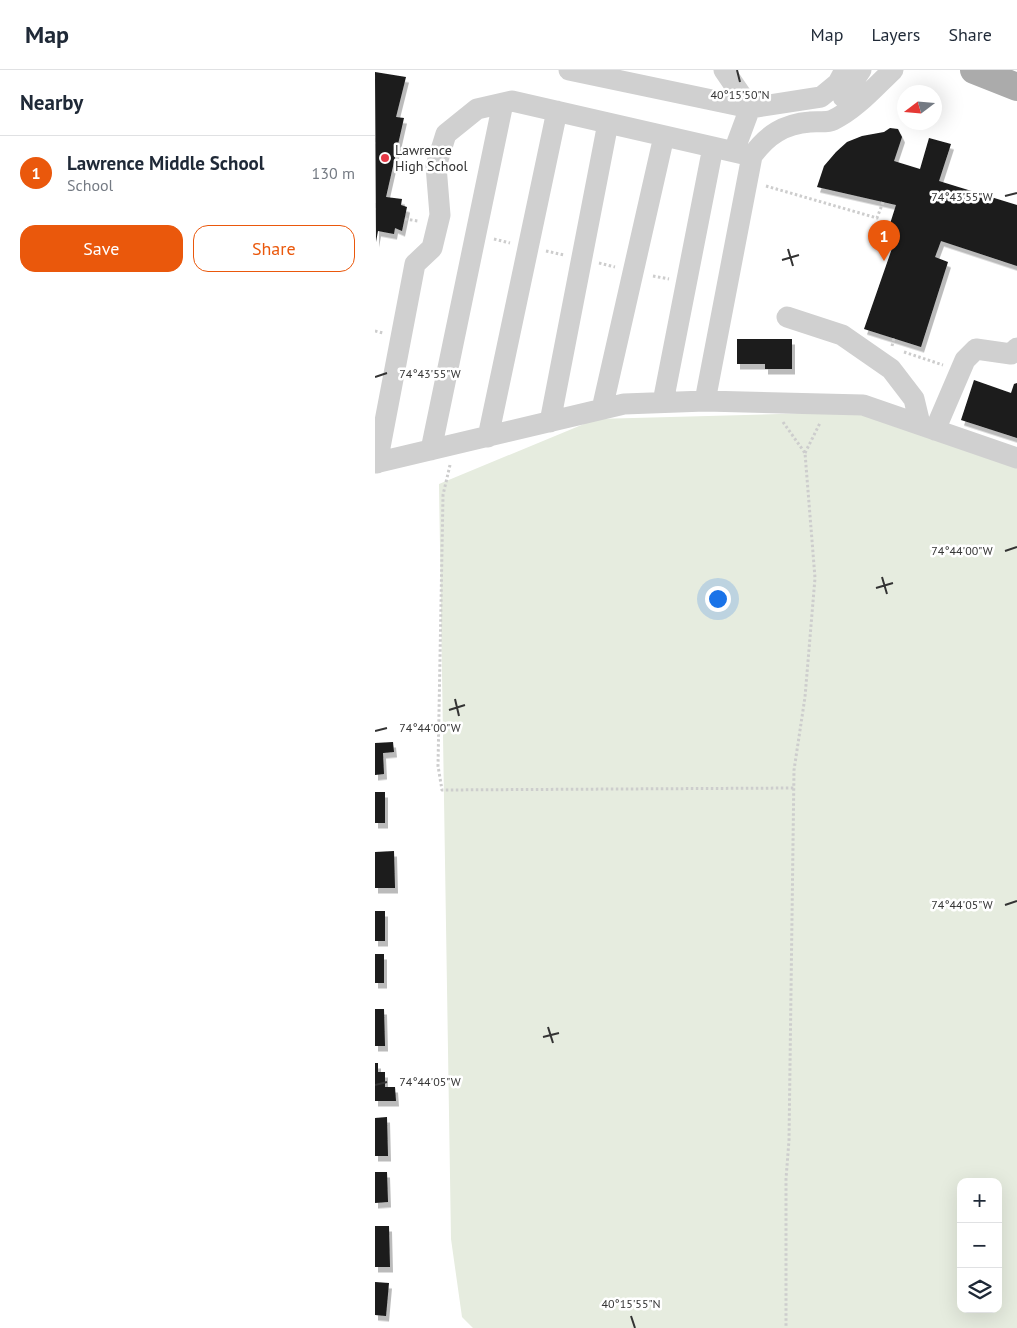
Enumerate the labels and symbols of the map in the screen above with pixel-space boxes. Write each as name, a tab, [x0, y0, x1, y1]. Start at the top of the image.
north arrow	[897, 85, 942, 130]
text: 40°15'50"N	[710, 87, 770, 102]
place label: Lawrence High School	[395, 141, 468, 175]
marker: Lawrence High School	[379, 152, 391, 164]
text: 74°43'55"W	[931, 189, 993, 204]
pin: 1	[868, 220, 900, 261]
text: 74°43'55"W	[399, 366, 461, 381]
text: 74°44'00"W	[931, 543, 993, 558]
your location	[705, 586, 731, 612]
text: 74°44'00"W	[399, 720, 461, 735]
text: 74°44'05"W	[931, 897, 993, 912]
text: 74°44'05"W	[399, 1074, 461, 1089]
text: 40°15'55"N	[601, 1296, 661, 1311]

